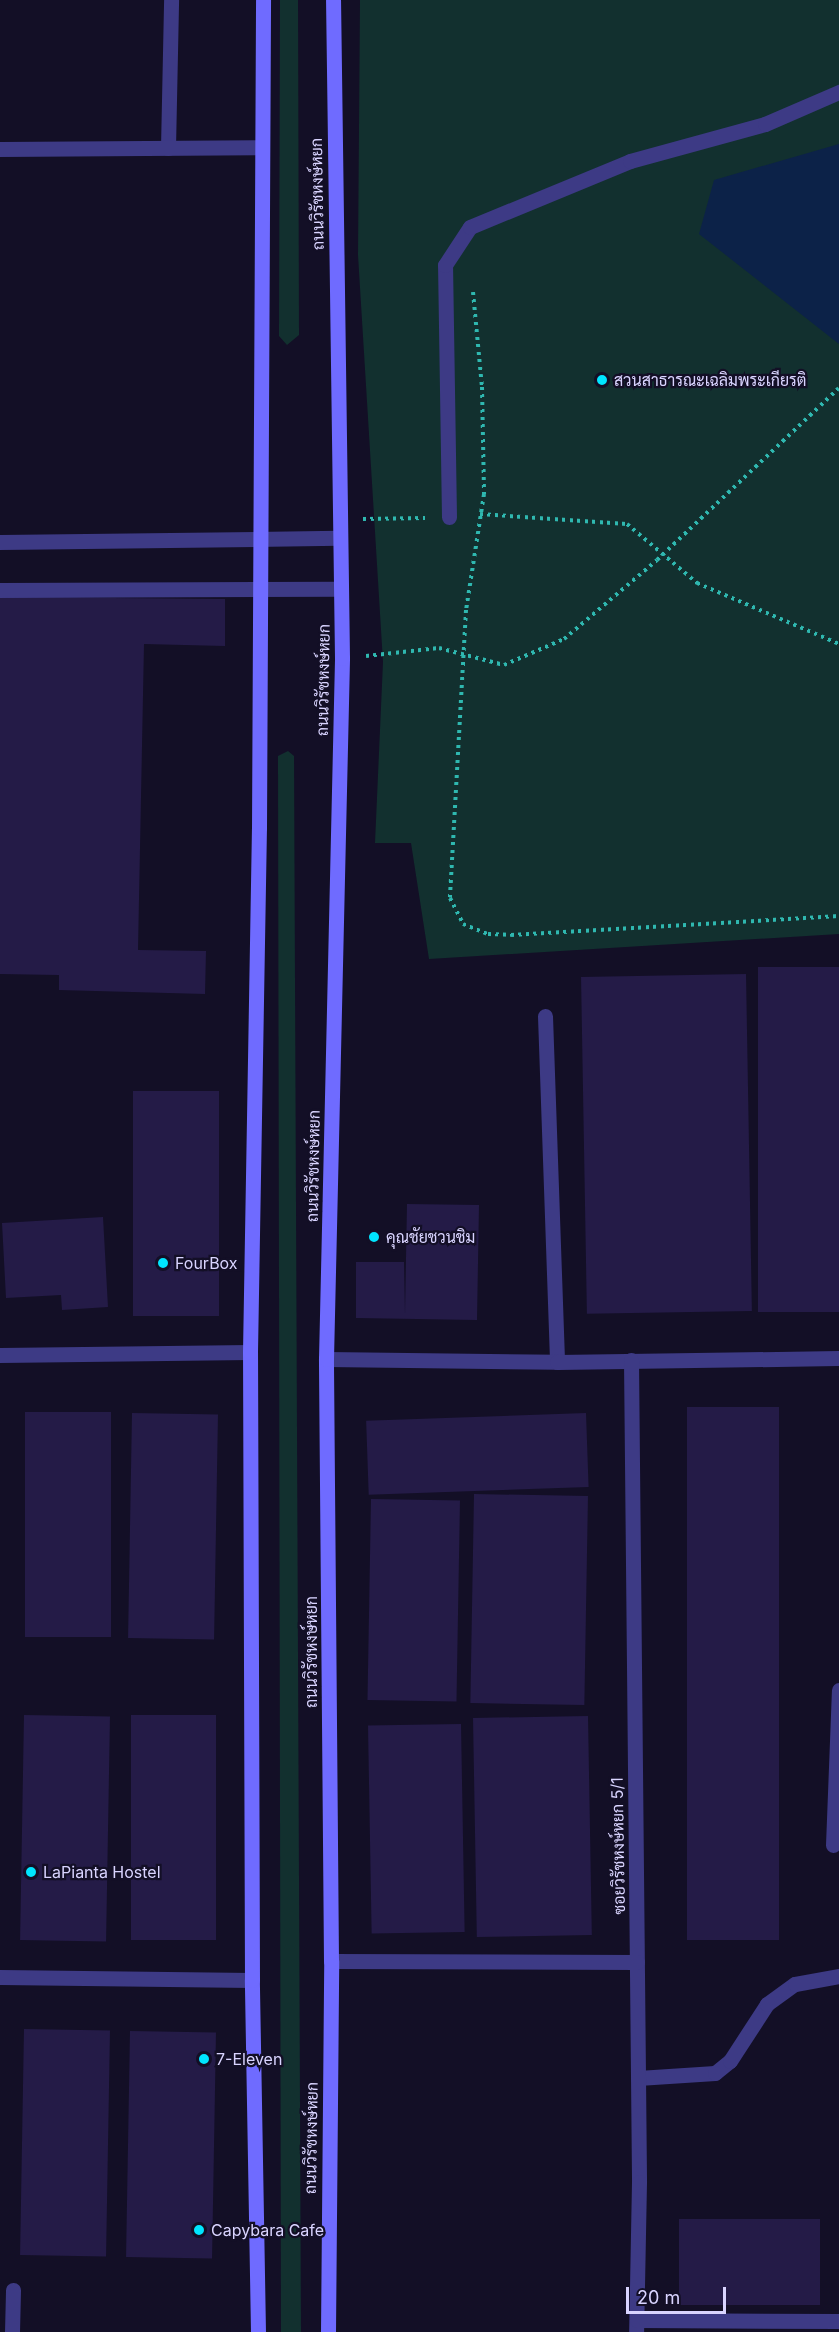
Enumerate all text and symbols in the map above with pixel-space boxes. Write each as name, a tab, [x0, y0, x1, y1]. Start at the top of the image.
street label: ถนนวิรัชหงษ์หยก	[306, 138, 328, 250]
place label: สวนสาธารณะเฉลิมพระเกียรติ	[614, 370, 806, 390]
marker: สวนสาธารณะเฉลิมพระเกียรติ	[595, 373, 609, 387]
street label: ถนนวิรัชหงษ์หยก	[312, 624, 334, 736]
street label: ถนนวิรัชหงษ์หยก	[302, 1110, 324, 1222]
place label: คุณชัยชวนชิม	[386, 1227, 475, 1247]
marker: คุณชัยชวนชิม	[367, 1230, 381, 1244]
place label: FourBox	[175, 1253, 238, 1273]
marker: FourBox	[156, 1256, 170, 1270]
street label: ถนนวิรัชหงษ์หยก	[301, 1596, 321, 1708]
street label: ซอยวิรัชหงษ์หยก 5/1	[607, 1777, 629, 1915]
place label: LaPianta Hostel	[43, 1862, 161, 1882]
marker: LaPianta Hostel	[24, 1865, 38, 1879]
place label: 7-Eleven	[216, 2049, 282, 2069]
marker: 7-Eleven	[197, 2052, 211, 2066]
street label: ถนนวิรัชหงษ์หยก	[300, 2082, 322, 2194]
place label: Capybara Cafe	[211, 2220, 324, 2240]
marker: Capybara Cafe	[192, 2223, 206, 2237]
scale bar	[629, 2275, 730, 2313]
text: 20 m	[637, 2287, 680, 2308]

